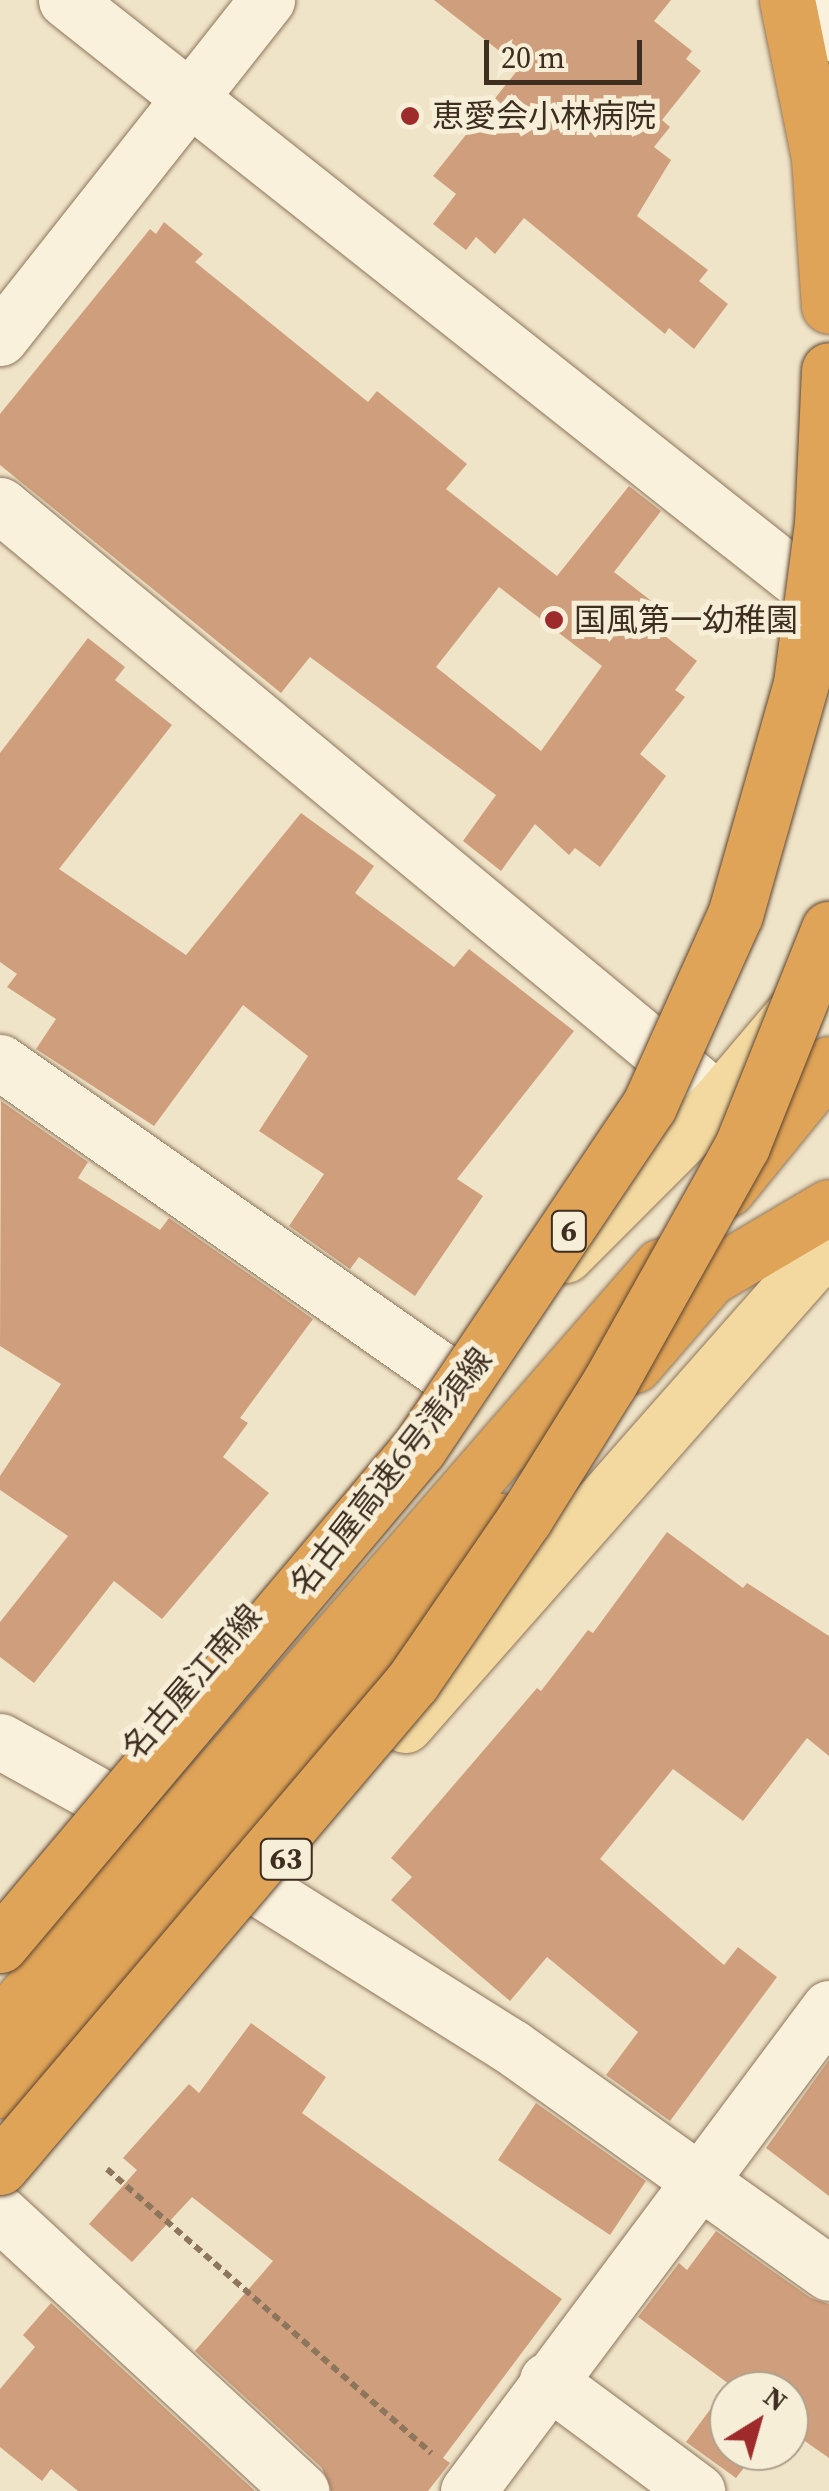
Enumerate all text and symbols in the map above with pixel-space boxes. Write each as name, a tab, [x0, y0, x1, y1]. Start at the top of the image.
scale bar	[489, 20, 646, 82]
text: 20 m	[501, 37, 565, 78]
place label: 恵愛会小林病院	[432, 97, 656, 135]
marker: 恵愛会小林病院	[397, 103, 423, 129]
place label: 国風第一幼稚園	[574, 601, 798, 639]
marker: 国風第一幼稚園	[543, 609, 565, 631]
road number: 6	[549, 1206, 589, 1256]
street label: 名古屋高速6号清須線	[282, 1340, 500, 1604]
street label: 名古屋江南線	[115, 1597, 269, 1767]
road number: 63	[258, 1834, 314, 1884]
north arrow	[709, 2371, 809, 2471]
text: N	[756, 2377, 795, 2420]

